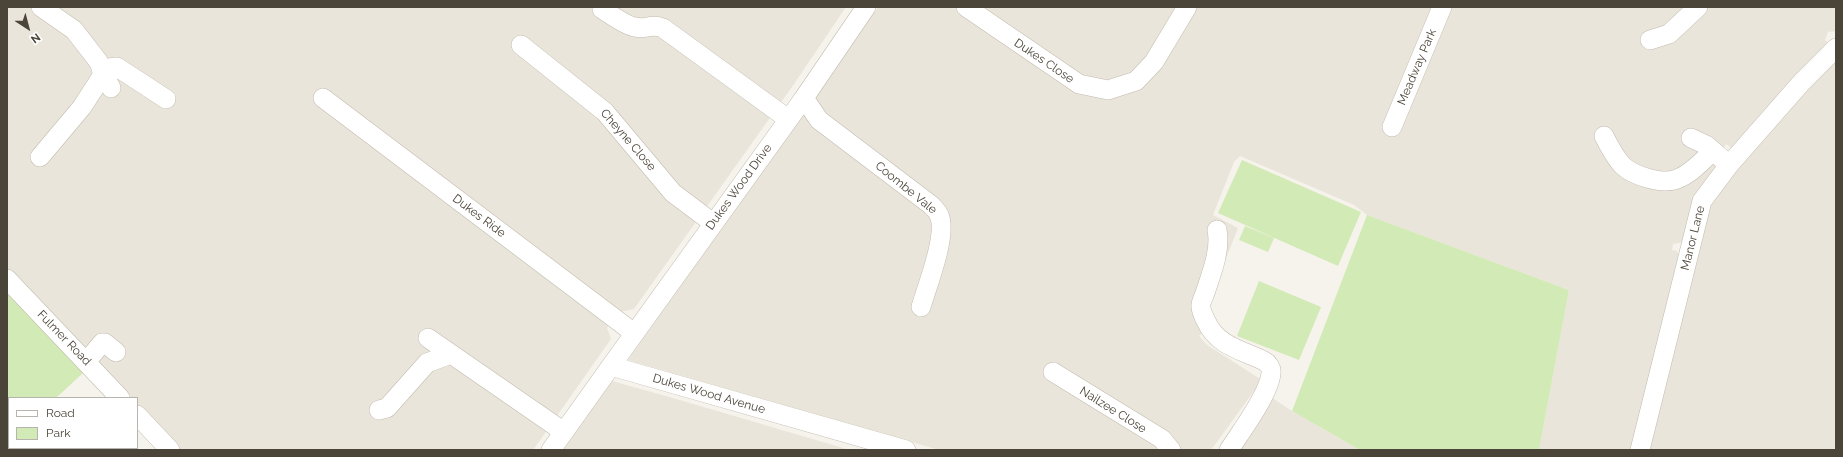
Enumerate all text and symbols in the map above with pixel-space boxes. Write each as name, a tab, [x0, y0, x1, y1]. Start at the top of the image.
north arrow	[8, 8, 48, 48]
street label: Meadway Park	[1394, 27, 1440, 107]
text: N	[28, 30, 43, 46]
street label: Dukes Close	[1011, 36, 1077, 86]
street label: Cheyne Close	[597, 106, 659, 174]
street label: Dukes Wood Drive	[703, 141, 775, 233]
street label: Coombe Vale	[872, 159, 940, 217]
street label: Dukes Ride	[450, 191, 508, 241]
street label: Manor Lane	[1678, 204, 1708, 272]
street label: Fulmer Road	[34, 307, 94, 369]
street label: Dukes Wood Avenue	[651, 371, 767, 417]
street label: Nailzee Close	[1077, 384, 1149, 436]
legend	[8, 397, 138, 449]
text: Road	[46, 406, 75, 420]
text: Park	[46, 426, 71, 440]

